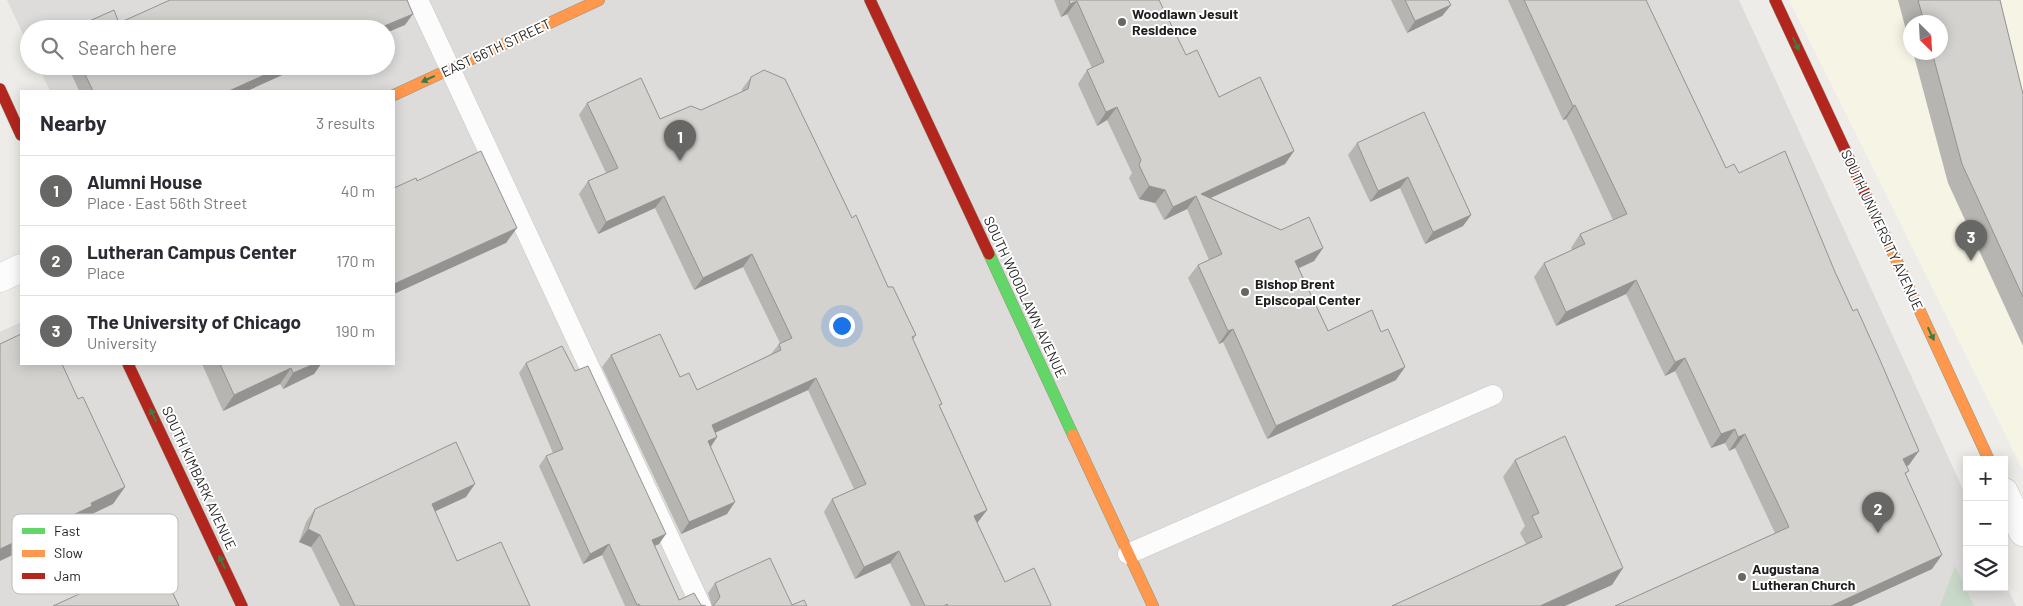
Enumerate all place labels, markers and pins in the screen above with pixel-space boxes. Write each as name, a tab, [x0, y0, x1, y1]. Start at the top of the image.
place label: Woodlawn Jesuit Residence	[1132, 5, 1238, 38]
marker: Woodlawn Jesuit Residence	[1116, 16, 1128, 28]
pin: 1	[664, 120, 696, 161]
pin: 3	[1955, 220, 1987, 261]
place label: Bishop Brent Episcopal Center	[1255, 275, 1361, 308]
marker: Bishop Brent Episcopal Center	[1239, 286, 1251, 298]
pin: 2	[1862, 492, 1894, 533]
place label: Augustana Lutheran Church	[1752, 560, 1856, 593]
marker: Augustana Lutheran Church	[1736, 571, 1748, 583]

